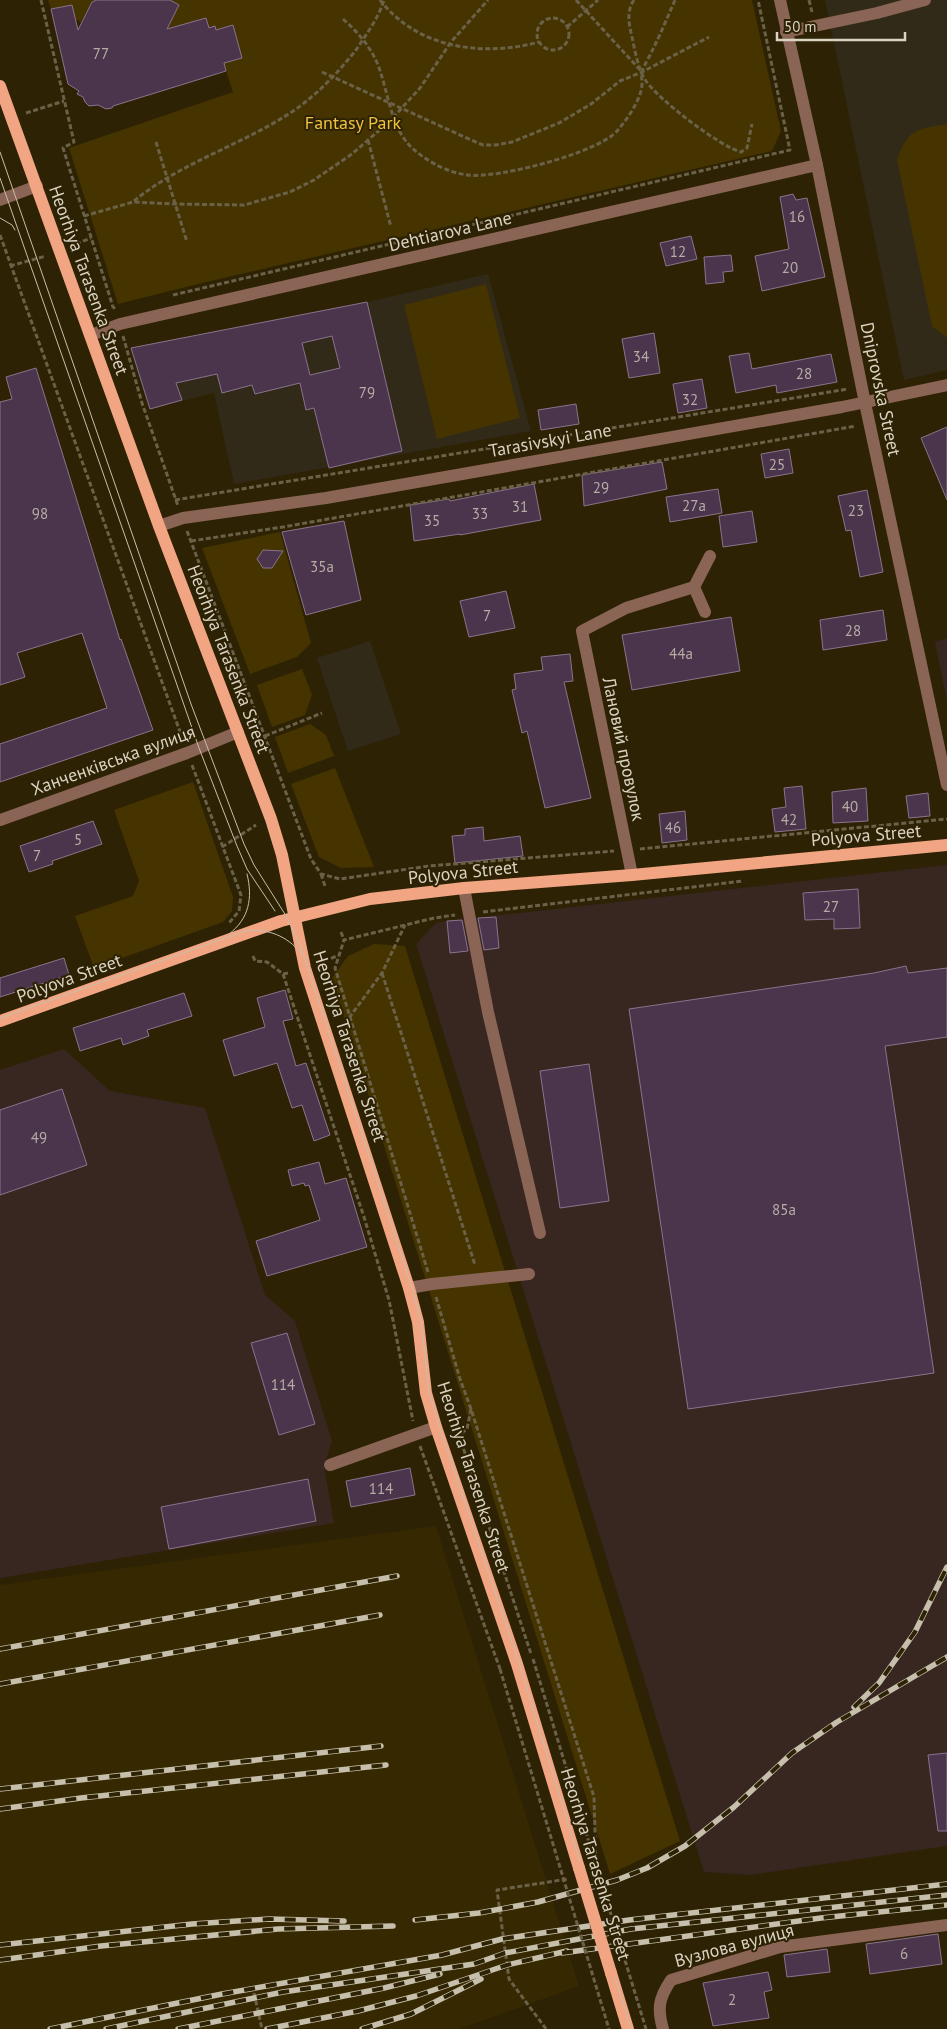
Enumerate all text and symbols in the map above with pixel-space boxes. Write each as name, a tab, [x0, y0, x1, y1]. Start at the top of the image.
scale bar	[777, 10, 904, 42]
text: 50 m	[784, 17, 817, 36]
house number: 77	[93, 44, 109, 63]
park label: Fantasy Park	[305, 111, 402, 134]
street label: Heorhiya Tarasenka Street	[44, 182, 134, 378]
street label: Dehtiarova Lane	[386, 206, 514, 256]
house number: 16	[789, 207, 805, 226]
house number: 12	[670, 242, 686, 261]
house number: 20	[782, 258, 798, 277]
street label: Dniprovska Street	[856, 320, 906, 458]
house number: 34	[633, 347, 649, 366]
house number: 28	[796, 364, 812, 383]
house number: 79	[359, 383, 375, 402]
house number: 32	[682, 390, 698, 409]
street label: Tarasivskyi Lane	[487, 418, 613, 462]
house number: 25	[769, 455, 785, 474]
house number: 29	[593, 478, 609, 497]
house number: 27а	[682, 496, 706, 515]
house number: 31	[512, 497, 528, 516]
house number: 23	[848, 501, 864, 520]
house number: 98	[32, 504, 48, 523]
house number: 33	[472, 504, 488, 523]
house number: 35	[424, 511, 440, 530]
house number: 35а	[310, 557, 334, 576]
street label: Heorhiya Tarasenka Street	[182, 562, 276, 756]
house number: 7	[483, 606, 491, 625]
house number: 28	[845, 621, 861, 640]
house number: 44а	[669, 644, 693, 663]
street label: Лановий провулок	[597, 674, 651, 823]
street label: Ханченківська вулиця	[28, 720, 198, 800]
house number: 40	[842, 797, 858, 816]
house number: 42	[781, 810, 797, 829]
house number: 46	[665, 818, 681, 837]
street label: Polyova Street	[810, 819, 922, 851]
house number: 5	[74, 830, 82, 849]
house number: 7	[33, 846, 41, 865]
street label: Polyova Street	[407, 855, 519, 889]
house number: 27	[823, 897, 839, 916]
street label: Heorhiya Tarasenka Street	[308, 947, 392, 1145]
street label: Polyova Street	[13, 948, 125, 1008]
house number: 49	[31, 1128, 47, 1147]
house number: 85а	[772, 1200, 796, 1219]
house number: 114	[271, 1375, 295, 1394]
street label: Heorhiya Tarasenka Street	[432, 1378, 516, 1576]
house number: 114	[369, 1479, 393, 1498]
street label: Heorhiya Tarasenka Street	[556, 1765, 636, 1963]
street label: Вузлова вулиця	[672, 1918, 796, 1972]
house number: 6	[900, 1944, 908, 1963]
house number: 2	[728, 1990, 736, 2009]

